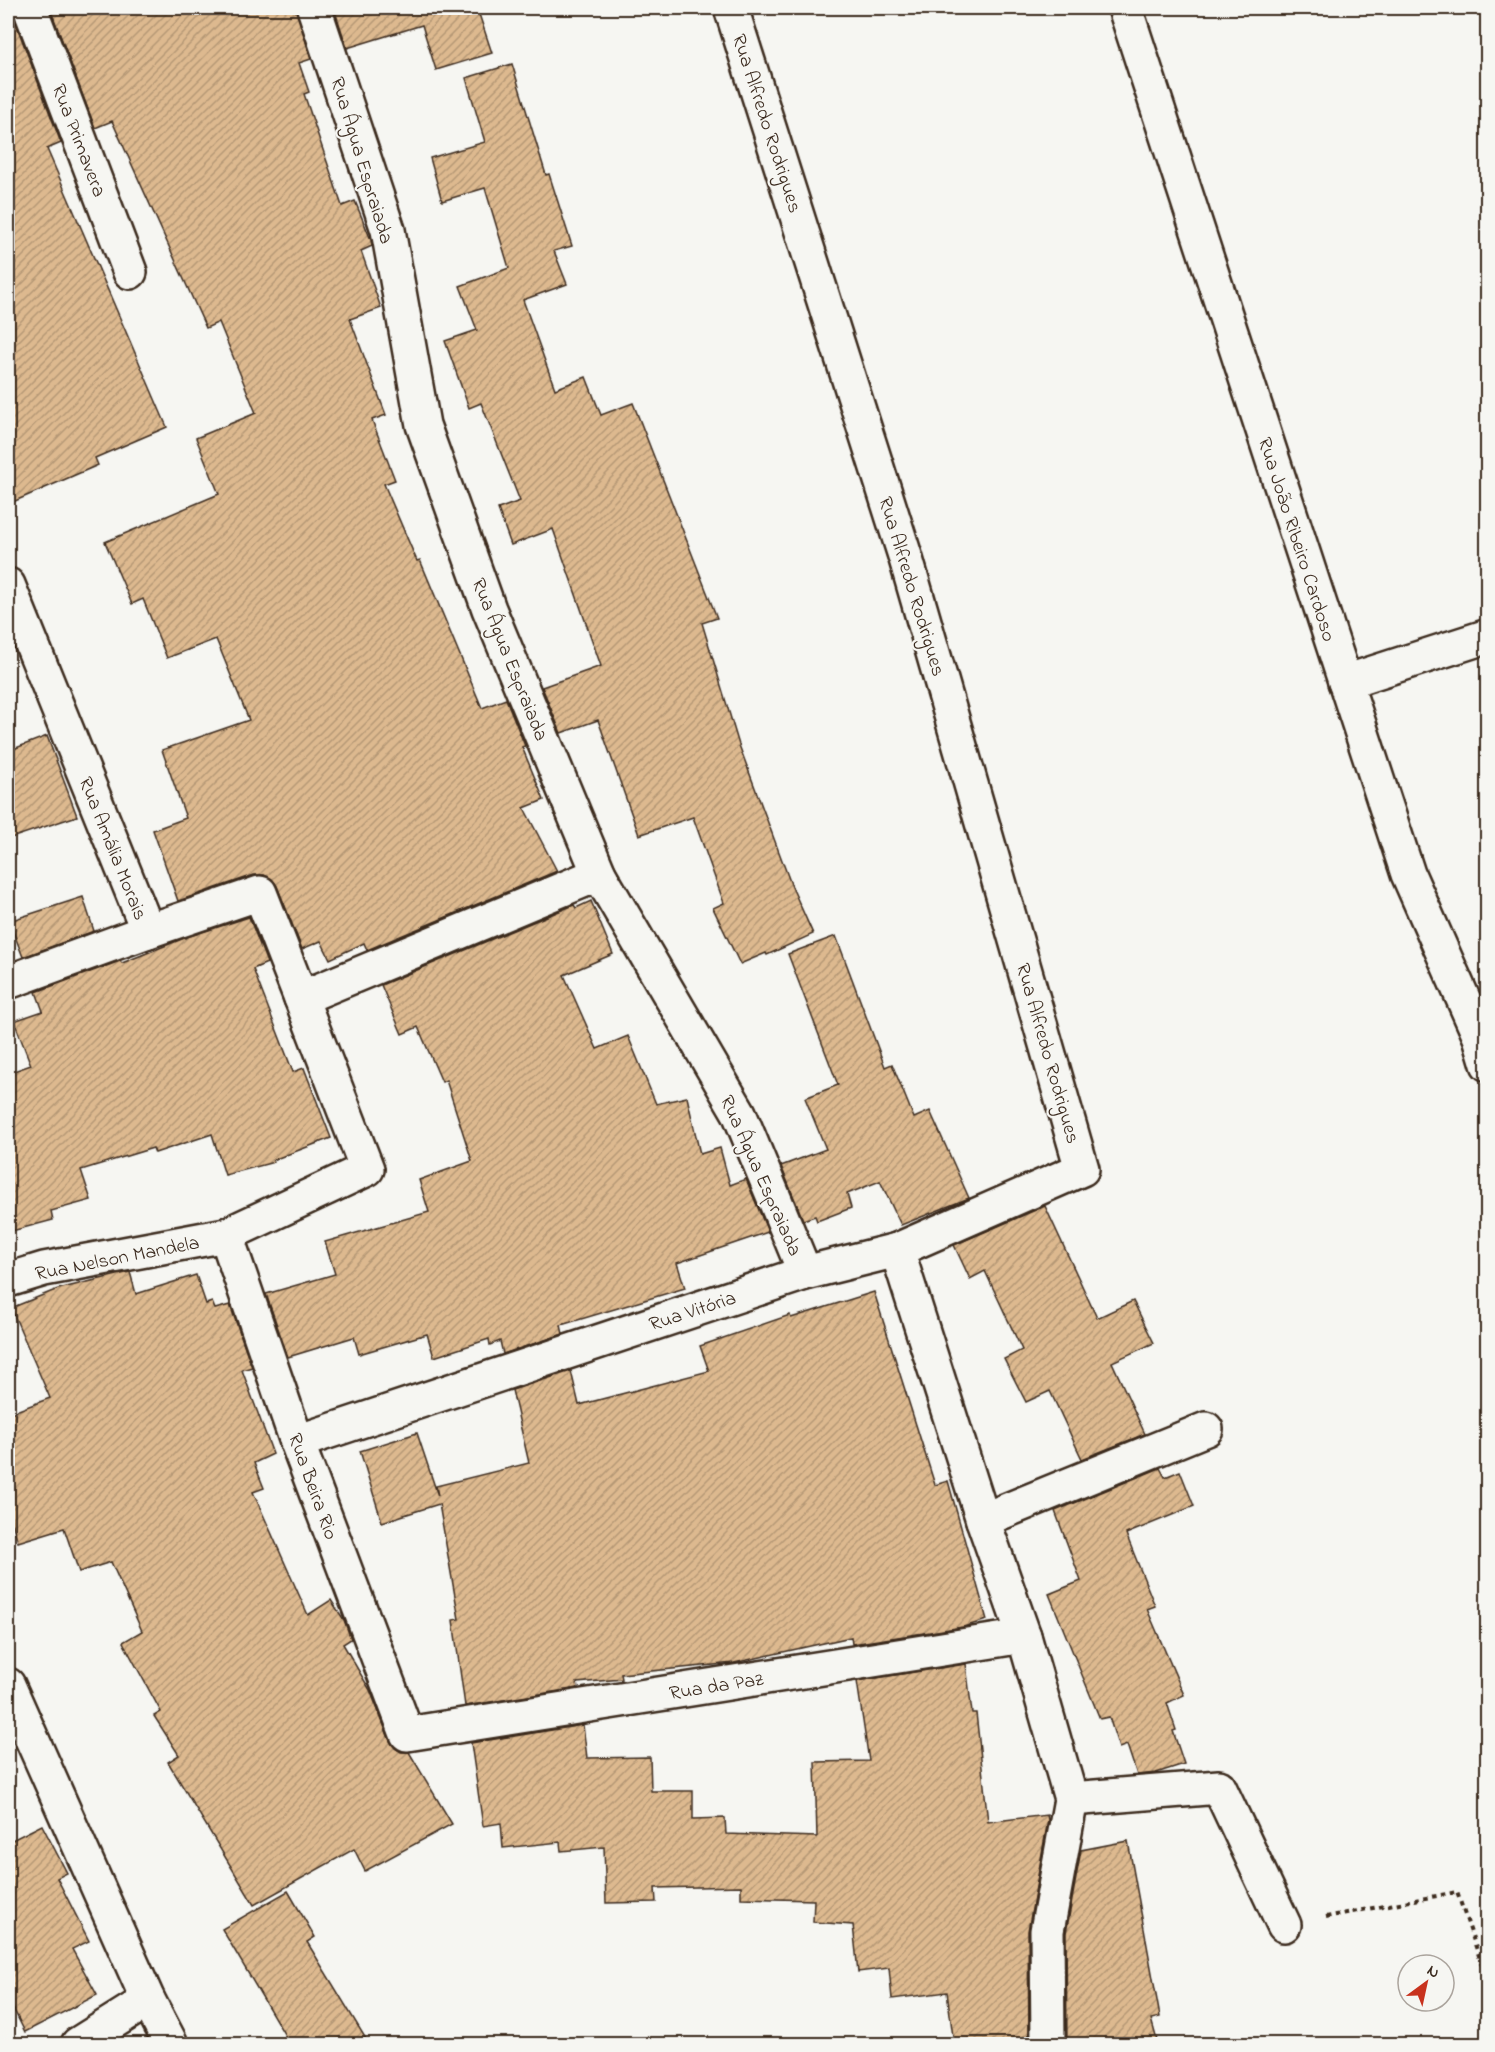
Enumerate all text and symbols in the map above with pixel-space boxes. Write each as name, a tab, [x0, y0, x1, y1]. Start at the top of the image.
street label: Rua Alfredo Rodrigues	[722, 31, 808, 217]
street label: Rua Água Espraiada	[320, 74, 400, 248]
street label: Rua Primavera	[43, 80, 113, 202]
street label: Rua João Ribeiro Cardoso	[1249, 434, 1342, 646]
street label: Rua Alfredo Rodrigues	[869, 493, 952, 680]
street label: Rua Água Espraiada	[462, 574, 555, 746]
street label: Rua Amália Morais	[70, 773, 154, 925]
street label: Rua Alfredo Rodrigues	[1006, 960, 1086, 1148]
street label: Rua Água Espraiada	[710, 1091, 808, 1262]
street label: Rua Nelson Mandela	[33, 1229, 202, 1290]
street label: Rua Vitória	[646, 1285, 740, 1340]
street label: Rua Beira Rio	[279, 1430, 344, 1544]
street label: Rua da Paz	[667, 1666, 766, 1709]
north arrow	[1396, 1953, 1456, 2013]
text: N	[1422, 1959, 1444, 1985]

